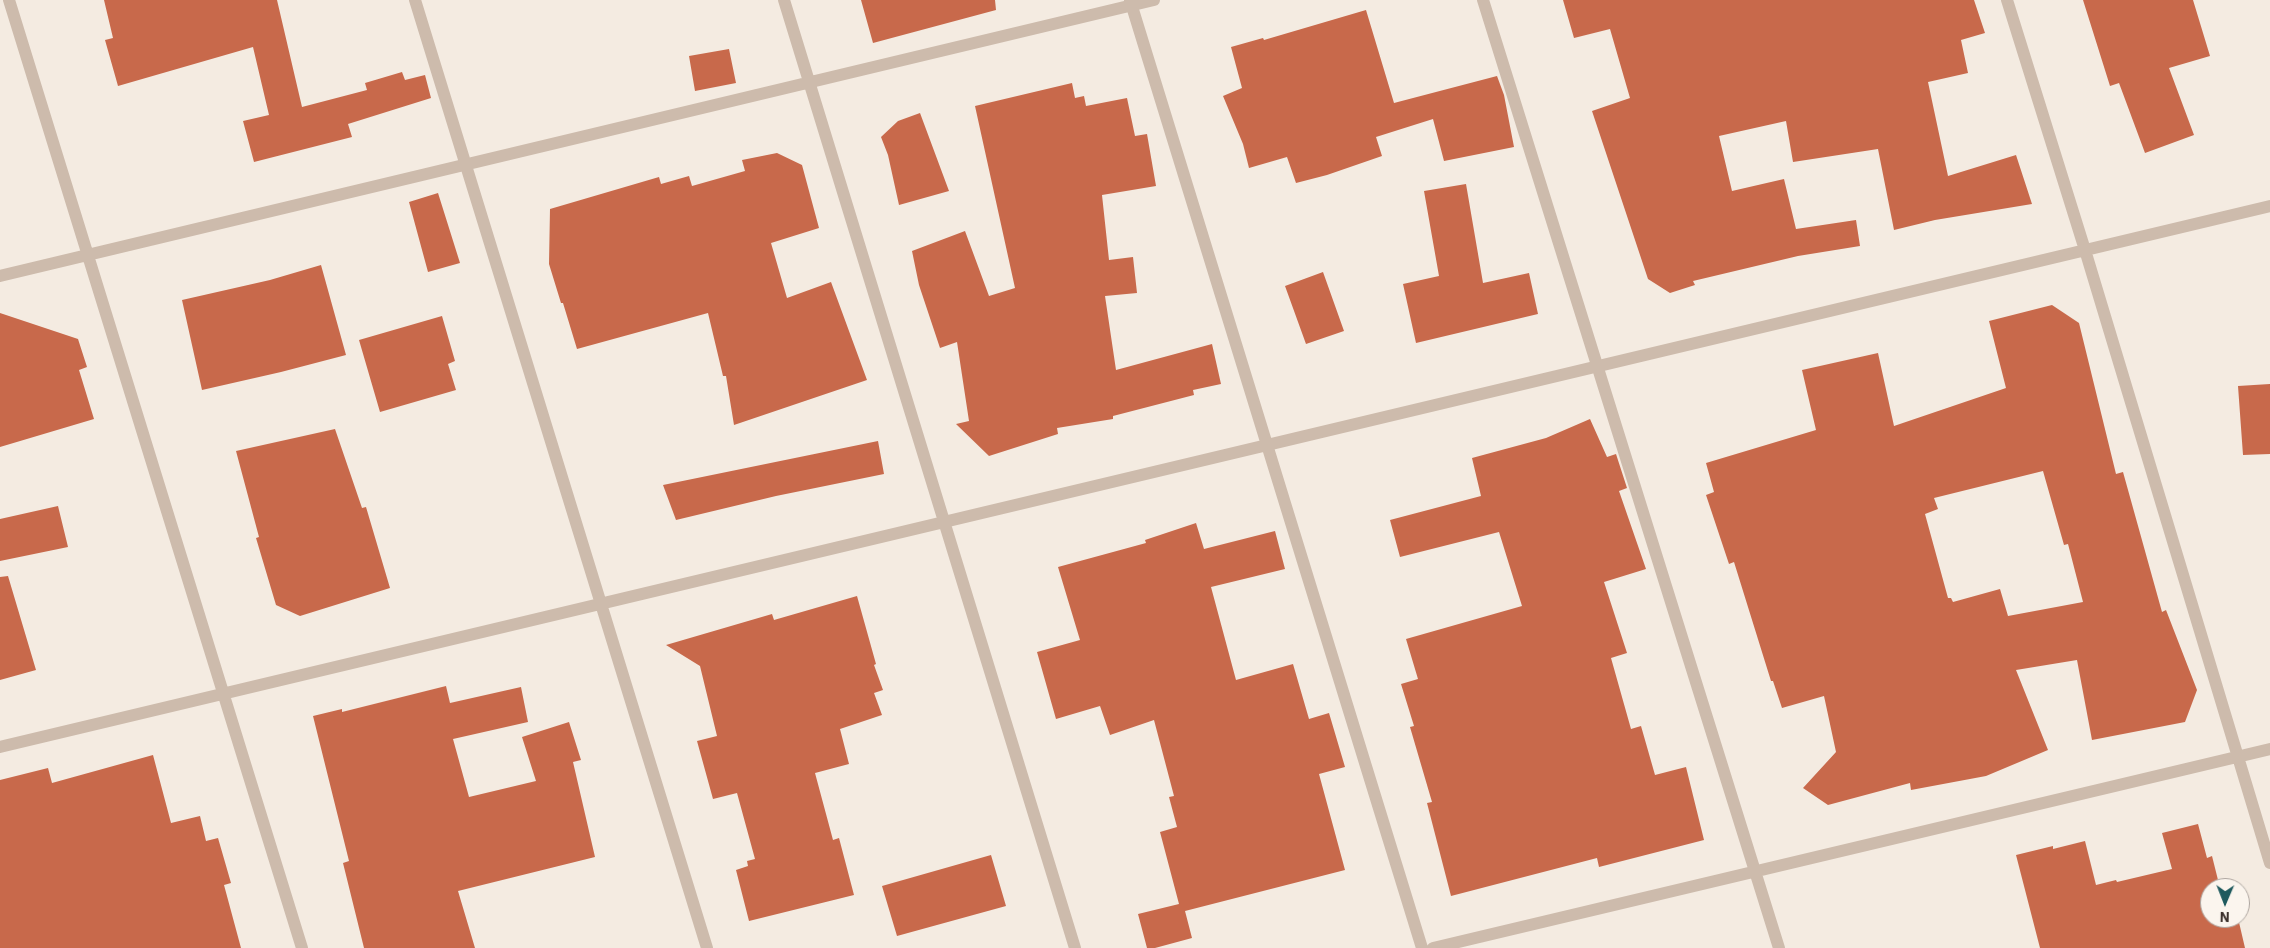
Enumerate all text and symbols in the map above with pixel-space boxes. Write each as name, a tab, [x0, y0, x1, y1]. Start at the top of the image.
north arrow	[2200, 878, 2250, 928]
text: N	[2220, 908, 2230, 926]

